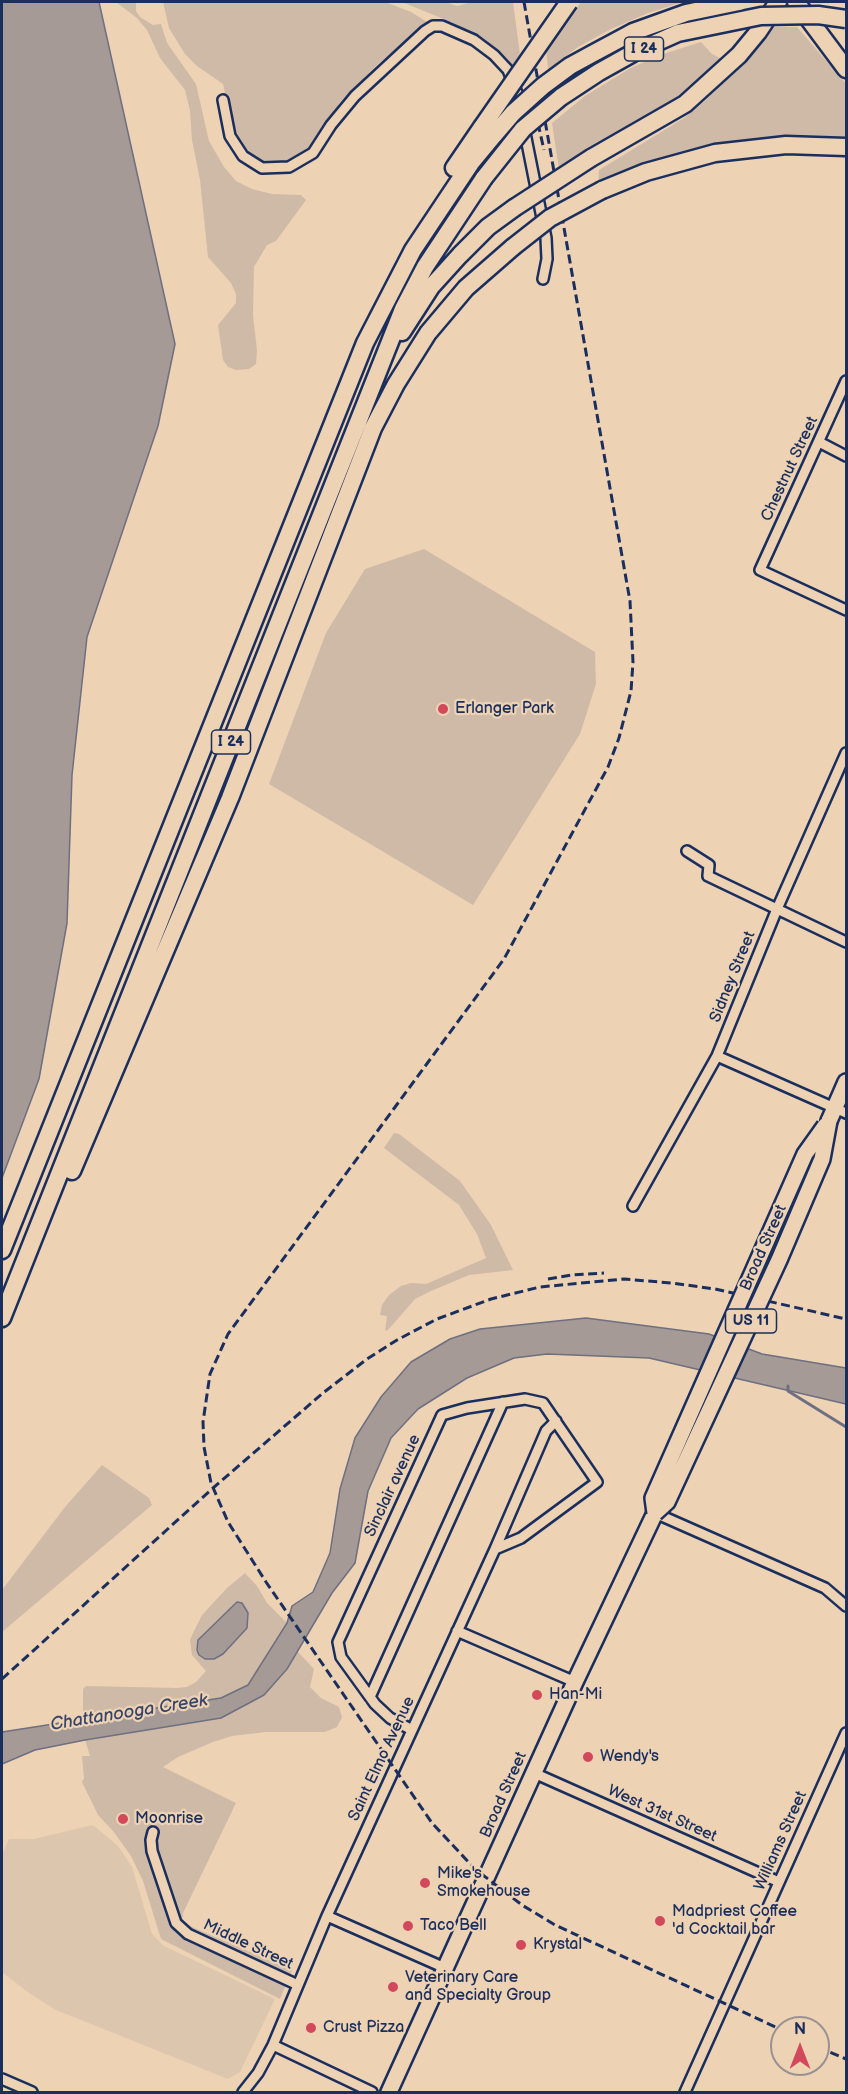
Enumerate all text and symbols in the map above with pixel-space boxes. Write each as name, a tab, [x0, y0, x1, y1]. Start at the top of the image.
road number: I 24	[624, 37, 664, 61]
street label: Chestnut Street	[757, 413, 823, 525]
place label: Erlanger Park	[455, 699, 554, 719]
marker: Erlanger Park	[436, 702, 450, 716]
road number: I 24	[212, 730, 250, 754]
street label: Sidney Street	[706, 929, 760, 1025]
street label: Broad Street	[737, 1202, 791, 1294]
road number: US 11	[726, 1309, 777, 1333]
street label: Sinclair avenue	[361, 1432, 425, 1540]
place label: Han-Mi	[549, 1685, 602, 1705]
marker: Han-Mi	[530, 1688, 544, 1702]
water label: Chattanooga Creek	[49, 1690, 209, 1736]
street label: Saint Elmo Avenue	[345, 1694, 419, 1824]
place label: Wendy's	[600, 1747, 659, 1767]
street label: Broad Street	[477, 1749, 531, 1841]
marker: Wendy's	[581, 1750, 595, 1764]
street label: West 31st Street	[604, 1781, 720, 1847]
street label: Williams Street	[750, 1788, 812, 1894]
place label: Moonrise	[135, 1809, 203, 1829]
marker: Moonrise	[116, 1812, 130, 1826]
place label: Mike's Smokehouse	[437, 1864, 530, 1902]
marker: Mike's Smokehouse	[418, 1876, 432, 1890]
place label: Madpriest Coffee 'd Cocktail bar	[672, 1902, 797, 1940]
marker: Madpriest Coffee 'd Cocktail bar	[653, 1914, 667, 1928]
street label: Middle Street	[200, 1916, 296, 1974]
place label: Taco Bell	[420, 1916, 486, 1936]
marker: Taco Bell	[401, 1919, 415, 1933]
place label: Krystal	[533, 1935, 582, 1955]
marker: Krystal	[514, 1938, 528, 1952]
place label: Veterinary Care and Specialty Group	[405, 1968, 551, 2006]
marker: Veterinary Care and Specialty Group	[386, 1980, 400, 1994]
north arrow	[770, 2016, 830, 2076]
place label: Crust Pizza	[323, 2018, 404, 2038]
text: N	[794, 2020, 806, 2039]
marker: Crust Pizza	[304, 2021, 318, 2035]

